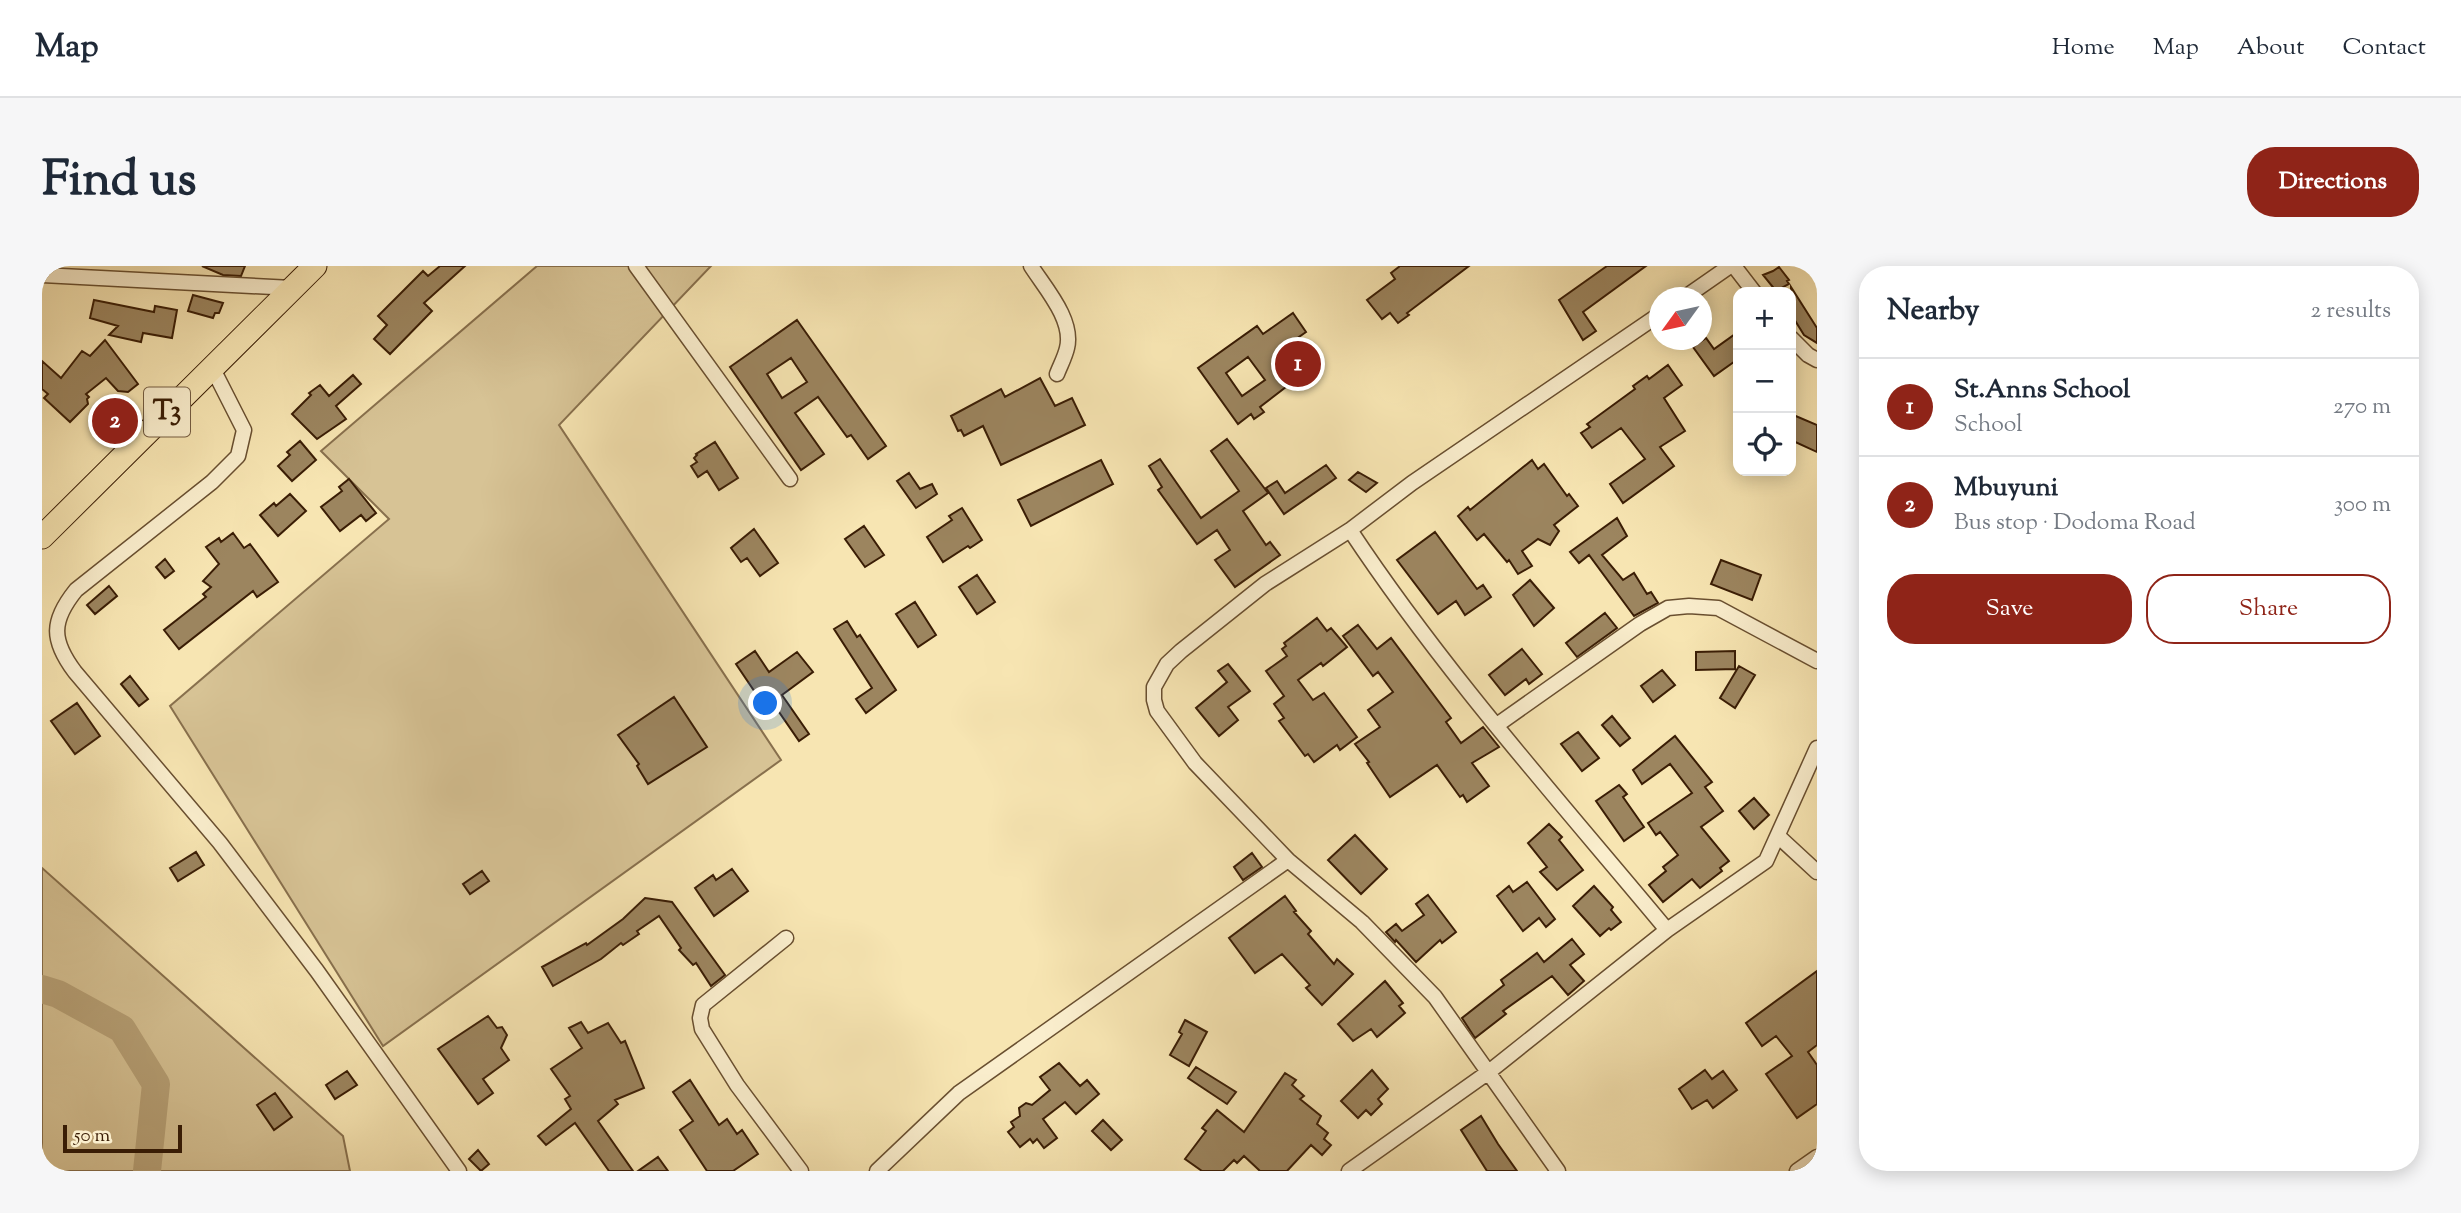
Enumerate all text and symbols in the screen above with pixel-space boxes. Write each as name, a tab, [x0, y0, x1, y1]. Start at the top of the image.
text: Map	[35, 24, 99, 72]
text: Home	[2052, 31, 2115, 65]
text: Map	[2153, 31, 2199, 65]
text: About	[2237, 31, 2304, 65]
text: Contact	[2342, 31, 2426, 65]
text: Find us	[42, 147, 196, 217]
button: Directions	[2247, 147, 2419, 217]
north arrow	[1649, 287, 1712, 350]
map controls	[1733, 287, 1796, 476]
button: +	[1733, 287, 1796, 350]
text: Nearby	[1887, 290, 1979, 333]
text: 2 results	[2311, 295, 2391, 328]
pin: 1	[1275, 338, 1321, 390]
button: −	[1733, 350, 1796, 413]
text: St.Anns School	[1954, 372, 2130, 409]
road number: T3	[144, 388, 190, 436]
text: 1	[1906, 391, 1914, 424]
text: 270 m	[2333, 391, 2391, 424]
pin: 2	[92, 395, 138, 447]
text: School	[1954, 409, 2023, 442]
button: locate	[1733, 413, 1796, 476]
text: Mbuyuni	[1954, 470, 2058, 507]
text: 2	[1905, 489, 1915, 522]
text: 300 m	[2334, 489, 2391, 522]
text: Bus stop · Dodoma Road	[1954, 507, 2196, 540]
button: Save	[1887, 574, 2132, 644]
button: Share	[2146, 574, 2391, 644]
your location	[748, 686, 782, 720]
scale bar	[63, 1122, 182, 1154]
text: 50 m	[74, 1123, 110, 1150]

